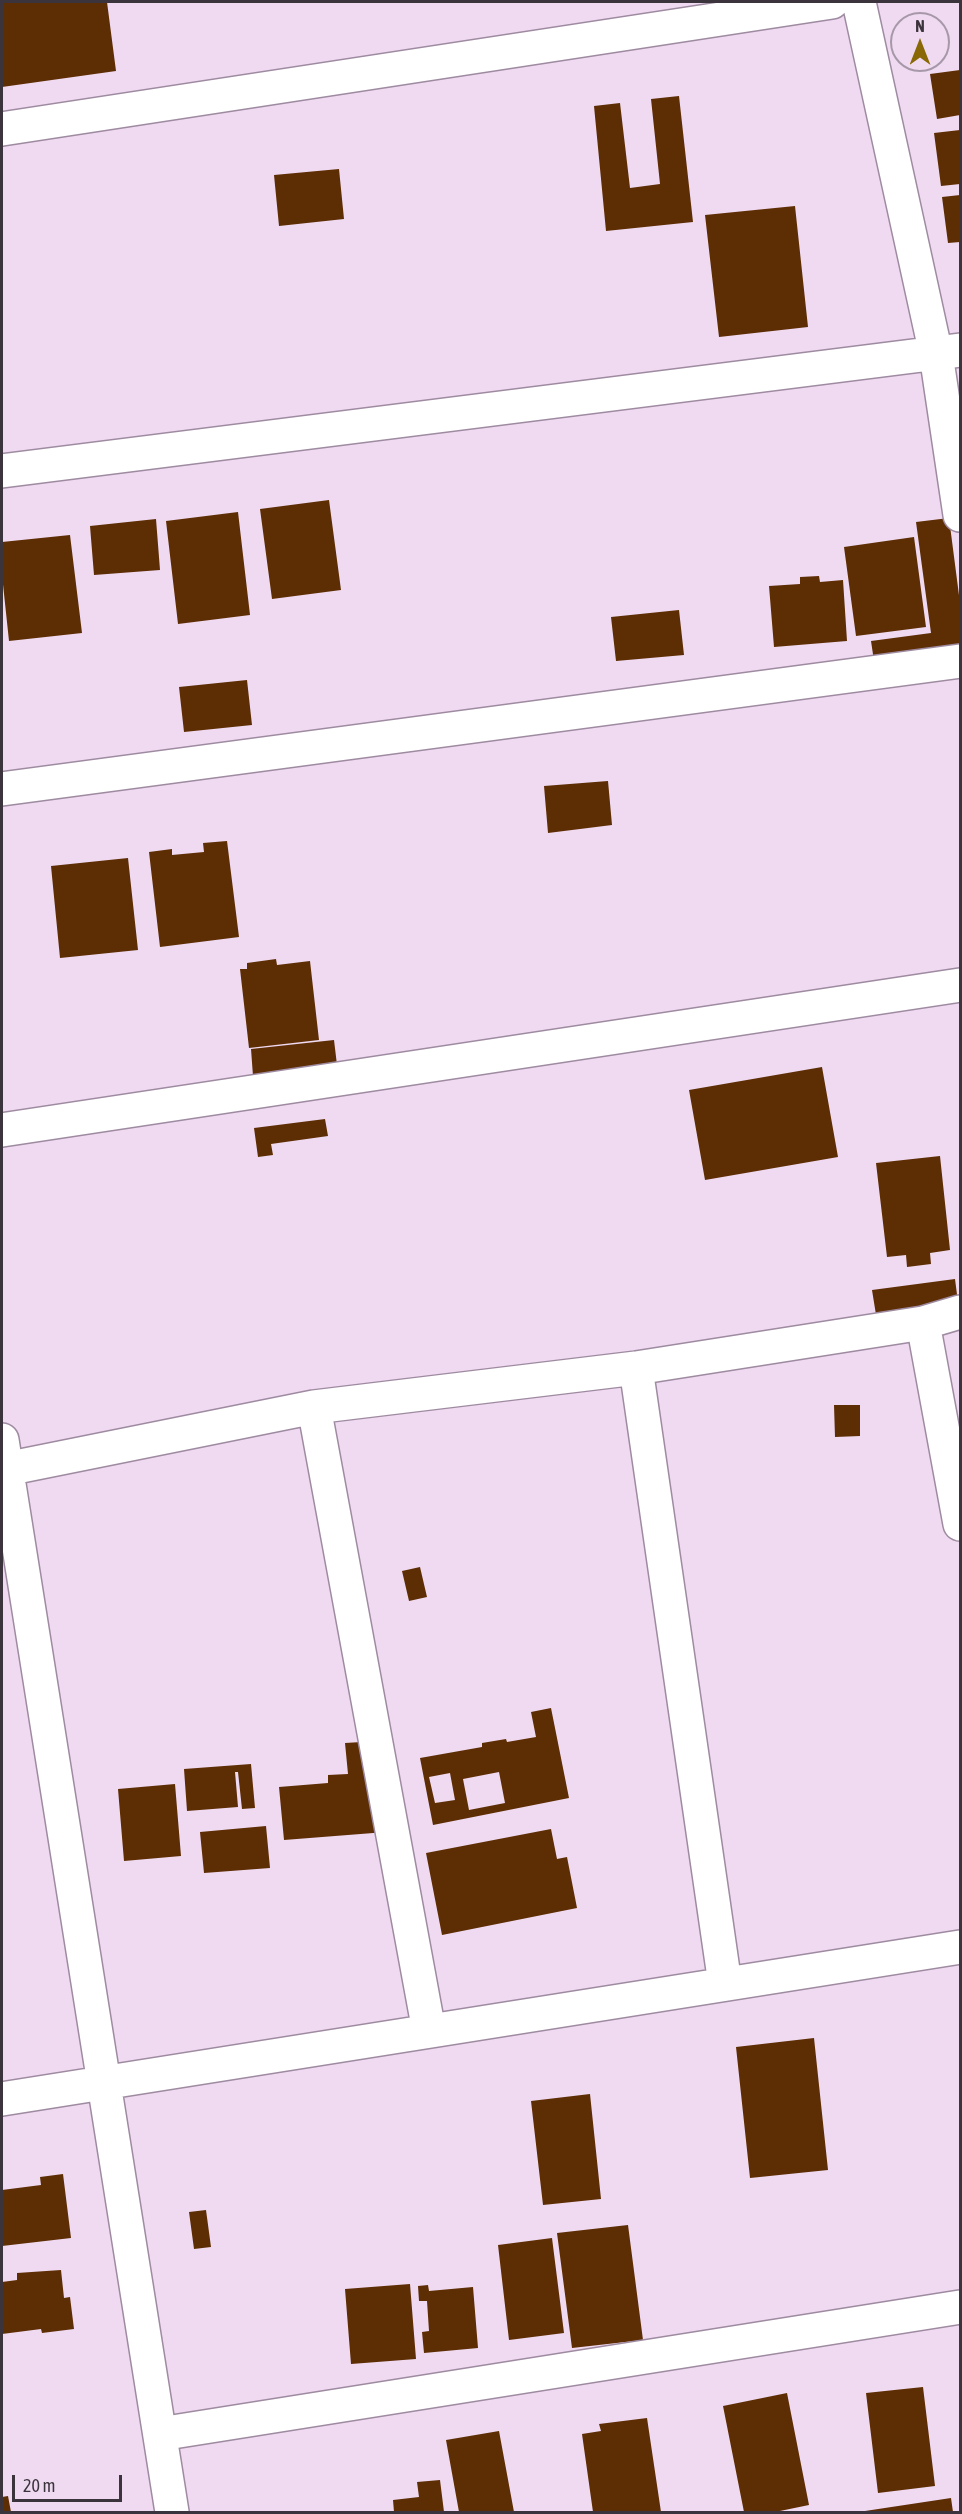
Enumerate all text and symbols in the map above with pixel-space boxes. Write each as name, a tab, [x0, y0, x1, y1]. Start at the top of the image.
north arrow	[890, 12, 950, 72]
text: N	[915, 17, 925, 35]
scale bar	[15, 2463, 124, 2501]
text: 20 m	[23, 2475, 55, 2496]

